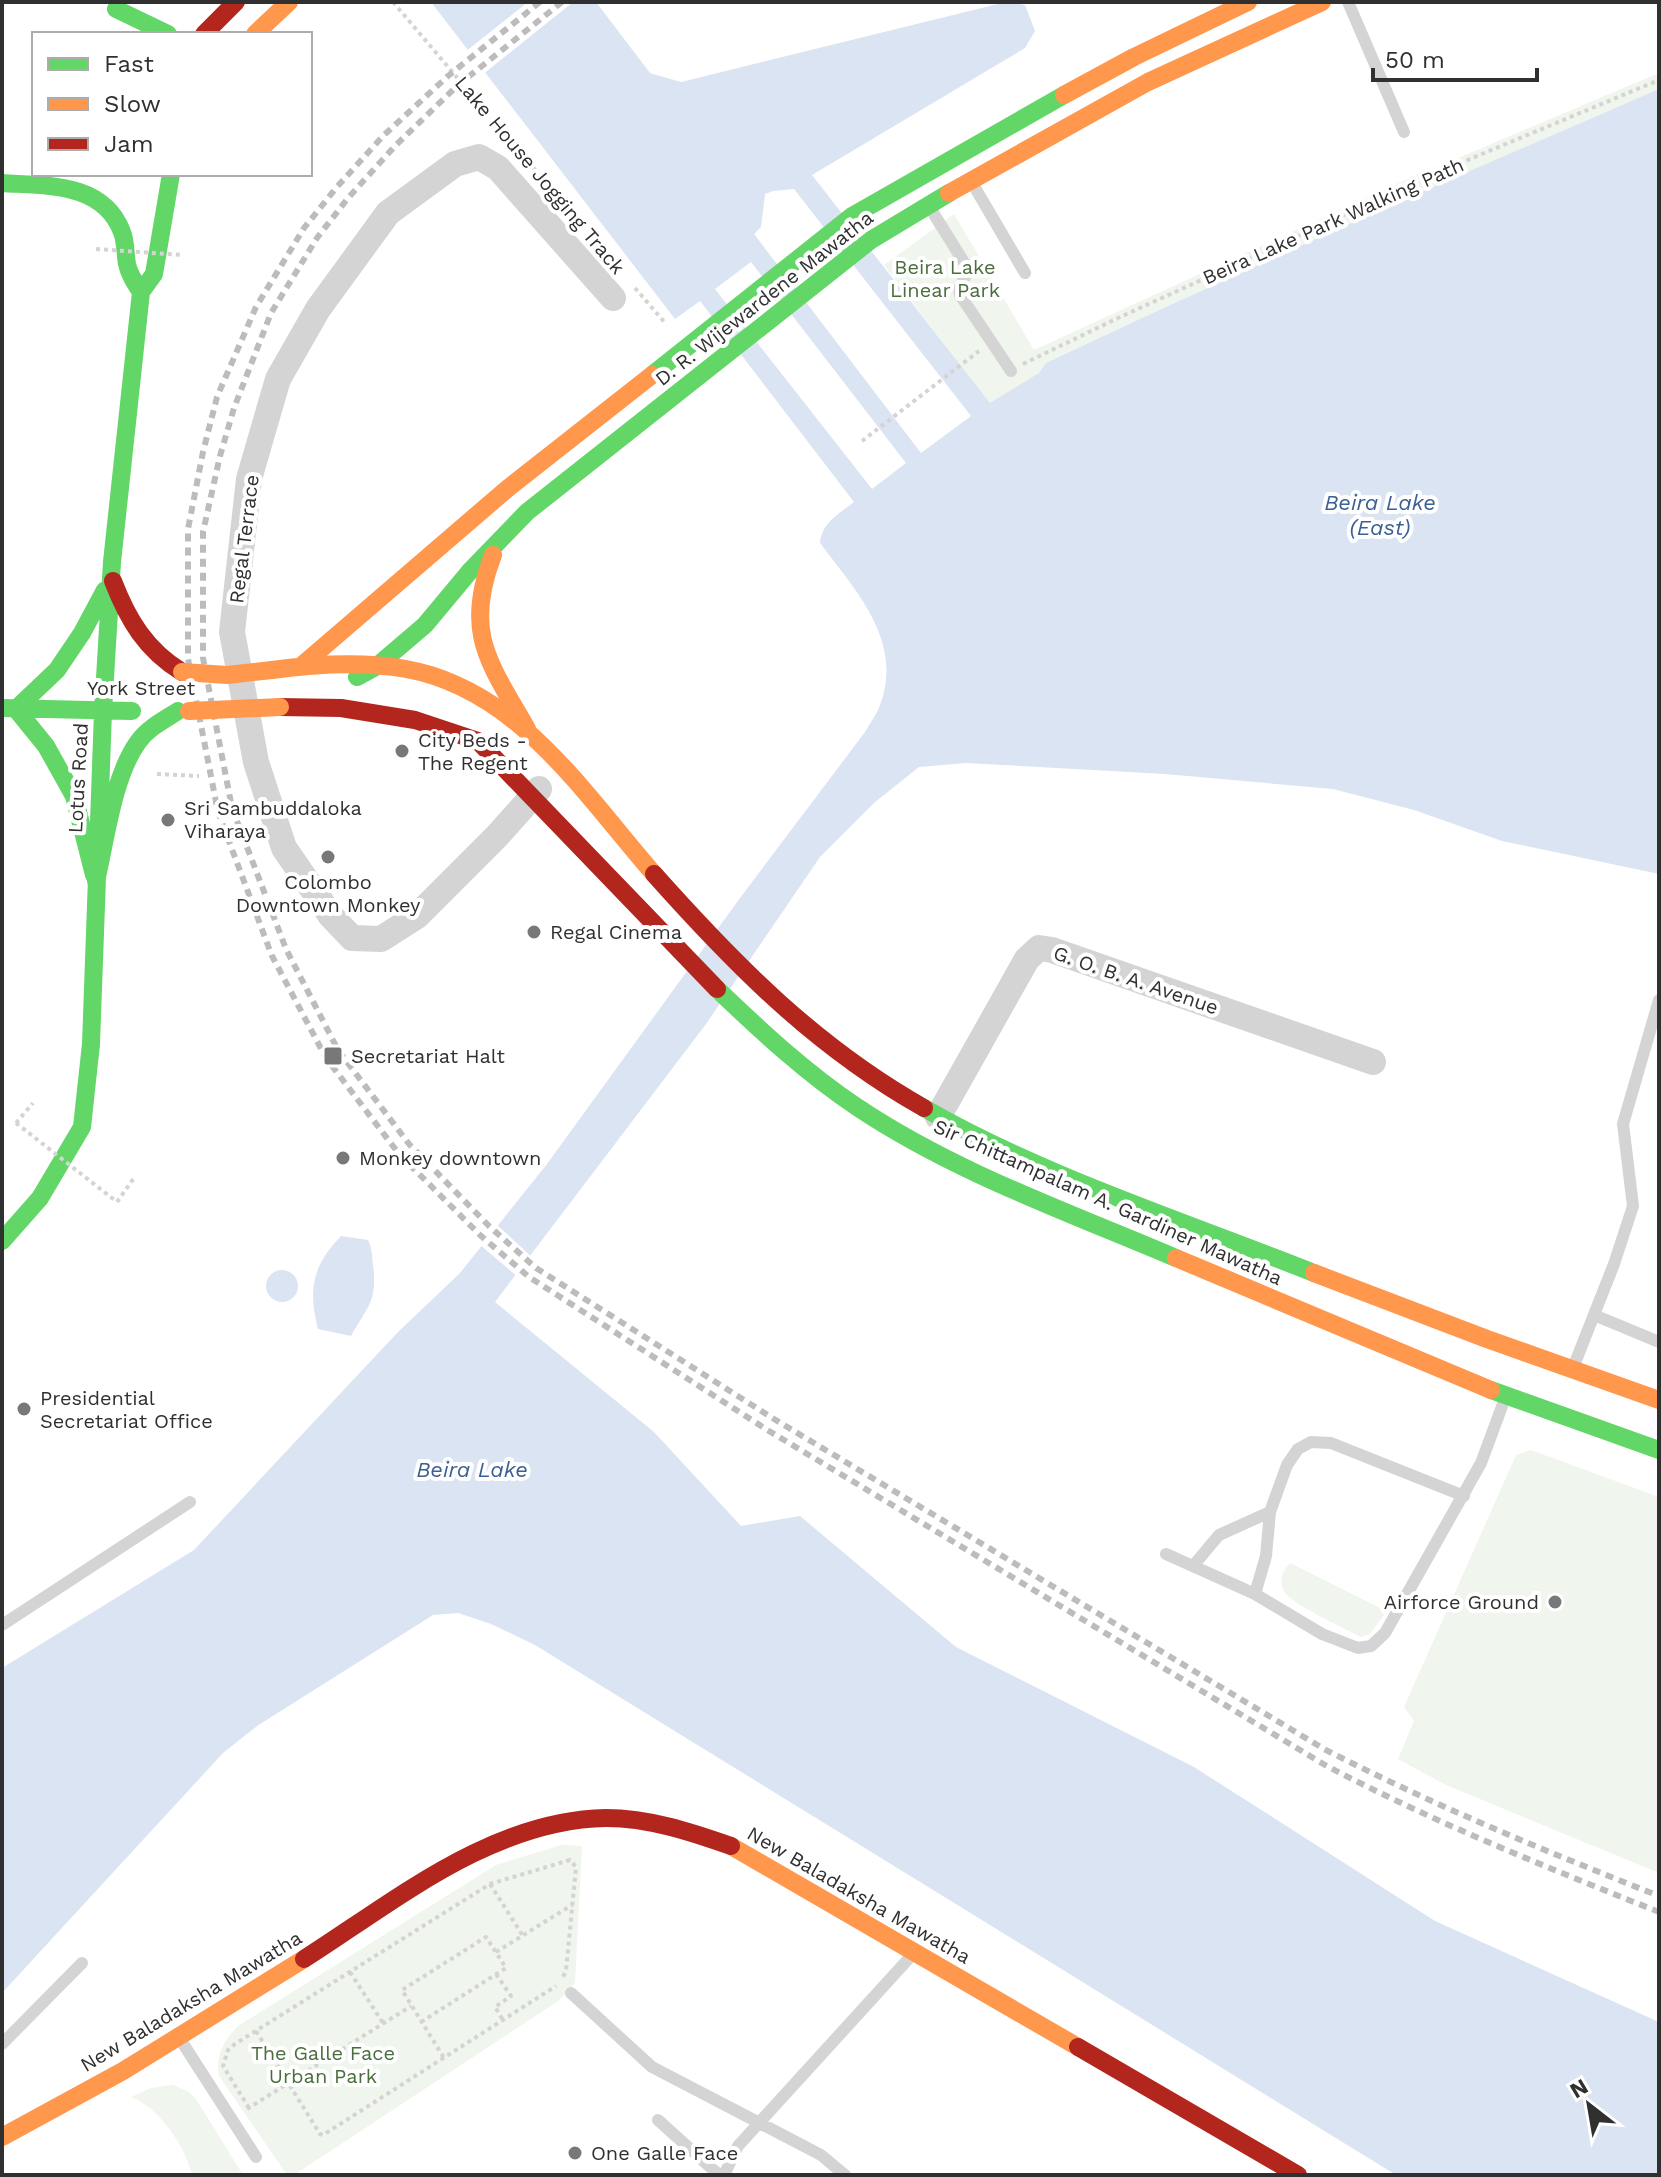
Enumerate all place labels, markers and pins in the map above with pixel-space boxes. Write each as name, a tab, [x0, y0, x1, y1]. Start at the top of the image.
place label: City Beds - The Regent	[418, 728, 528, 775]
marker: City Beds - The Regent	[393, 742, 411, 760]
place label: Sri Sambuddaloka Viharaya	[184, 796, 362, 843]
marker: Sri Sambuddaloka Viharaya	[159, 811, 177, 829]
marker: Colombo Downtown Monkey	[319, 848, 337, 866]
place label: Colombo Downtown Monkey	[236, 870, 421, 917]
place label: Regal Cinema	[550, 920, 682, 944]
marker: Regal Cinema	[525, 923, 543, 941]
place label: Secretariat Halt	[351, 1044, 506, 1068]
marker: Secretariat Halt	[322, 1045, 344, 1067]
place label: Monkey downtown	[359, 1146, 541, 1170]
marker: Monkey downtown	[334, 1149, 352, 1167]
place label: Presidential Secretariat Office	[40, 1386, 213, 1433]
marker: Presidential Secretariat Office	[15, 1400, 33, 1418]
place label: Airforce Ground	[1384, 1590, 1539, 1614]
marker: Airforce Ground	[1546, 1593, 1564, 1611]
place label: One Galle Face	[591, 2141, 738, 2165]
marker: One Galle Face	[566, 2144, 584, 2162]

